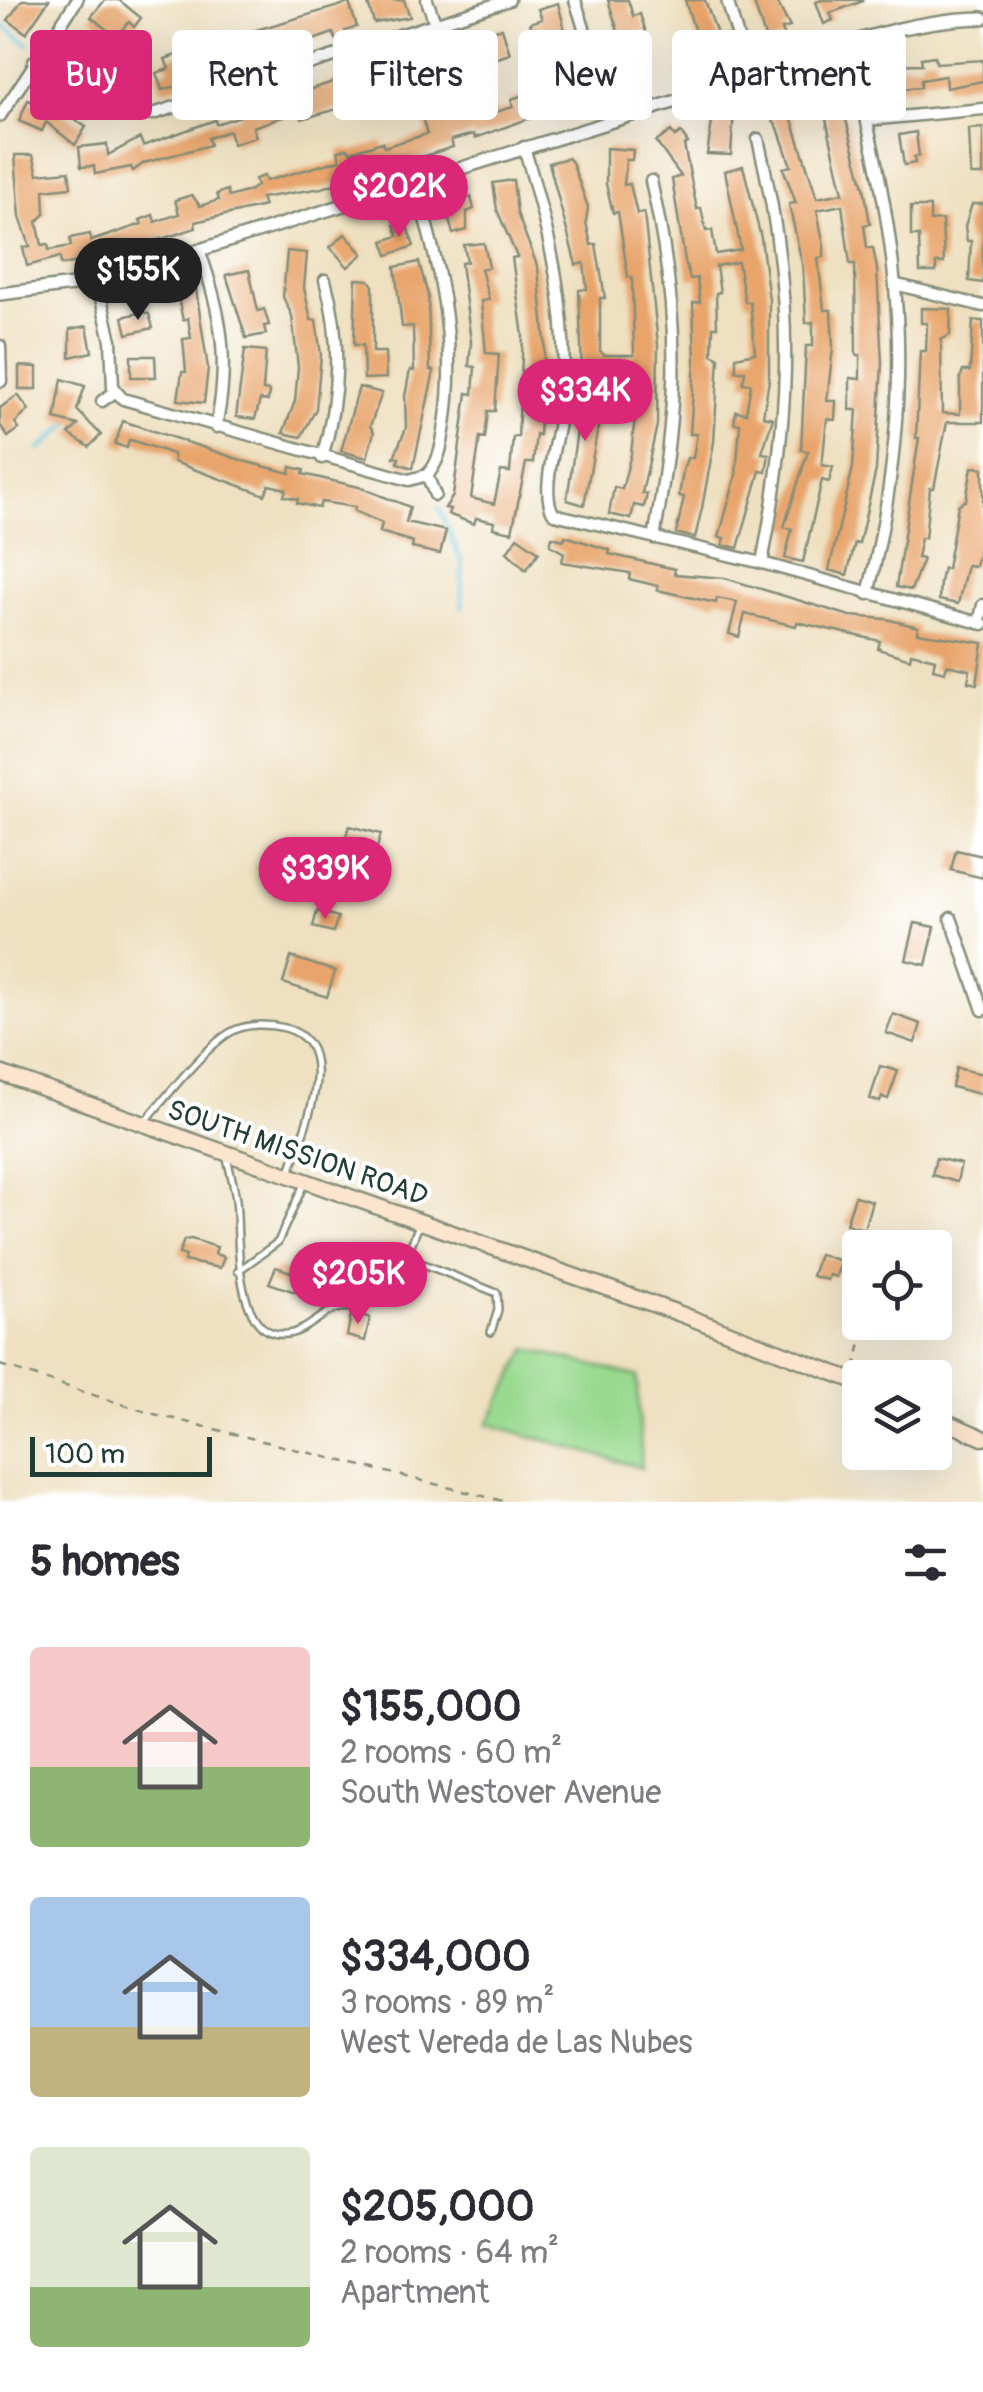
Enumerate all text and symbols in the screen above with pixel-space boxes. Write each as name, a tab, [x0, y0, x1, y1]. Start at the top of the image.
chip: Buy	[30, 30, 152, 120]
chip: Rent	[172, 30, 313, 120]
chip: Filters	[333, 30, 498, 120]
chip: New	[518, 30, 652, 120]
chip: Apartment	[672, 30, 906, 120]
pin: $202K	[329, 155, 469, 240]
text: $202K	[352, 167, 446, 207]
pin: $155K	[68, 238, 208, 323]
text: $155K	[96, 250, 180, 290]
pin: $334K	[515, 359, 655, 444]
text: $334K	[540, 371, 630, 411]
pin: $339K	[255, 837, 395, 922]
text: $339K	[281, 849, 369, 889]
street label: SOUTH MISSION ROAD	[163, 1092, 432, 1214]
map controls	[842, 1230, 952, 1470]
button: locate	[842, 1230, 952, 1340]
pin: $205K	[288, 1242, 428, 1327]
text: $205K	[311, 1254, 405, 1294]
button: layers	[842, 1360, 952, 1470]
scale bar	[30, 1432, 212, 1476]
text: 100 m	[45, 1437, 125, 1472]
icon: filters	[898, 1535, 953, 1590]
text: 5 homes	[30, 1536, 180, 1588]
text: $155,000	[340, 1681, 521, 1733]
icon: home	[110, 1687, 230, 1807]
text: 2 rooms · 60 m²	[340, 1733, 562, 1773]
text: South Westover Avenue	[340, 1773, 661, 1813]
text: $334,000	[340, 1931, 531, 1983]
icon: home	[110, 1937, 230, 2057]
text: 3 rooms · 89 m²	[340, 1983, 554, 2023]
text: West Vereda de Las Nubes	[340, 2023, 693, 2063]
text: $205,000	[340, 2181, 534, 2233]
icon: home	[110, 2187, 230, 2307]
text: 2 rooms · 64 m²	[340, 2233, 559, 2273]
text: Apartment	[340, 2273, 489, 2313]

